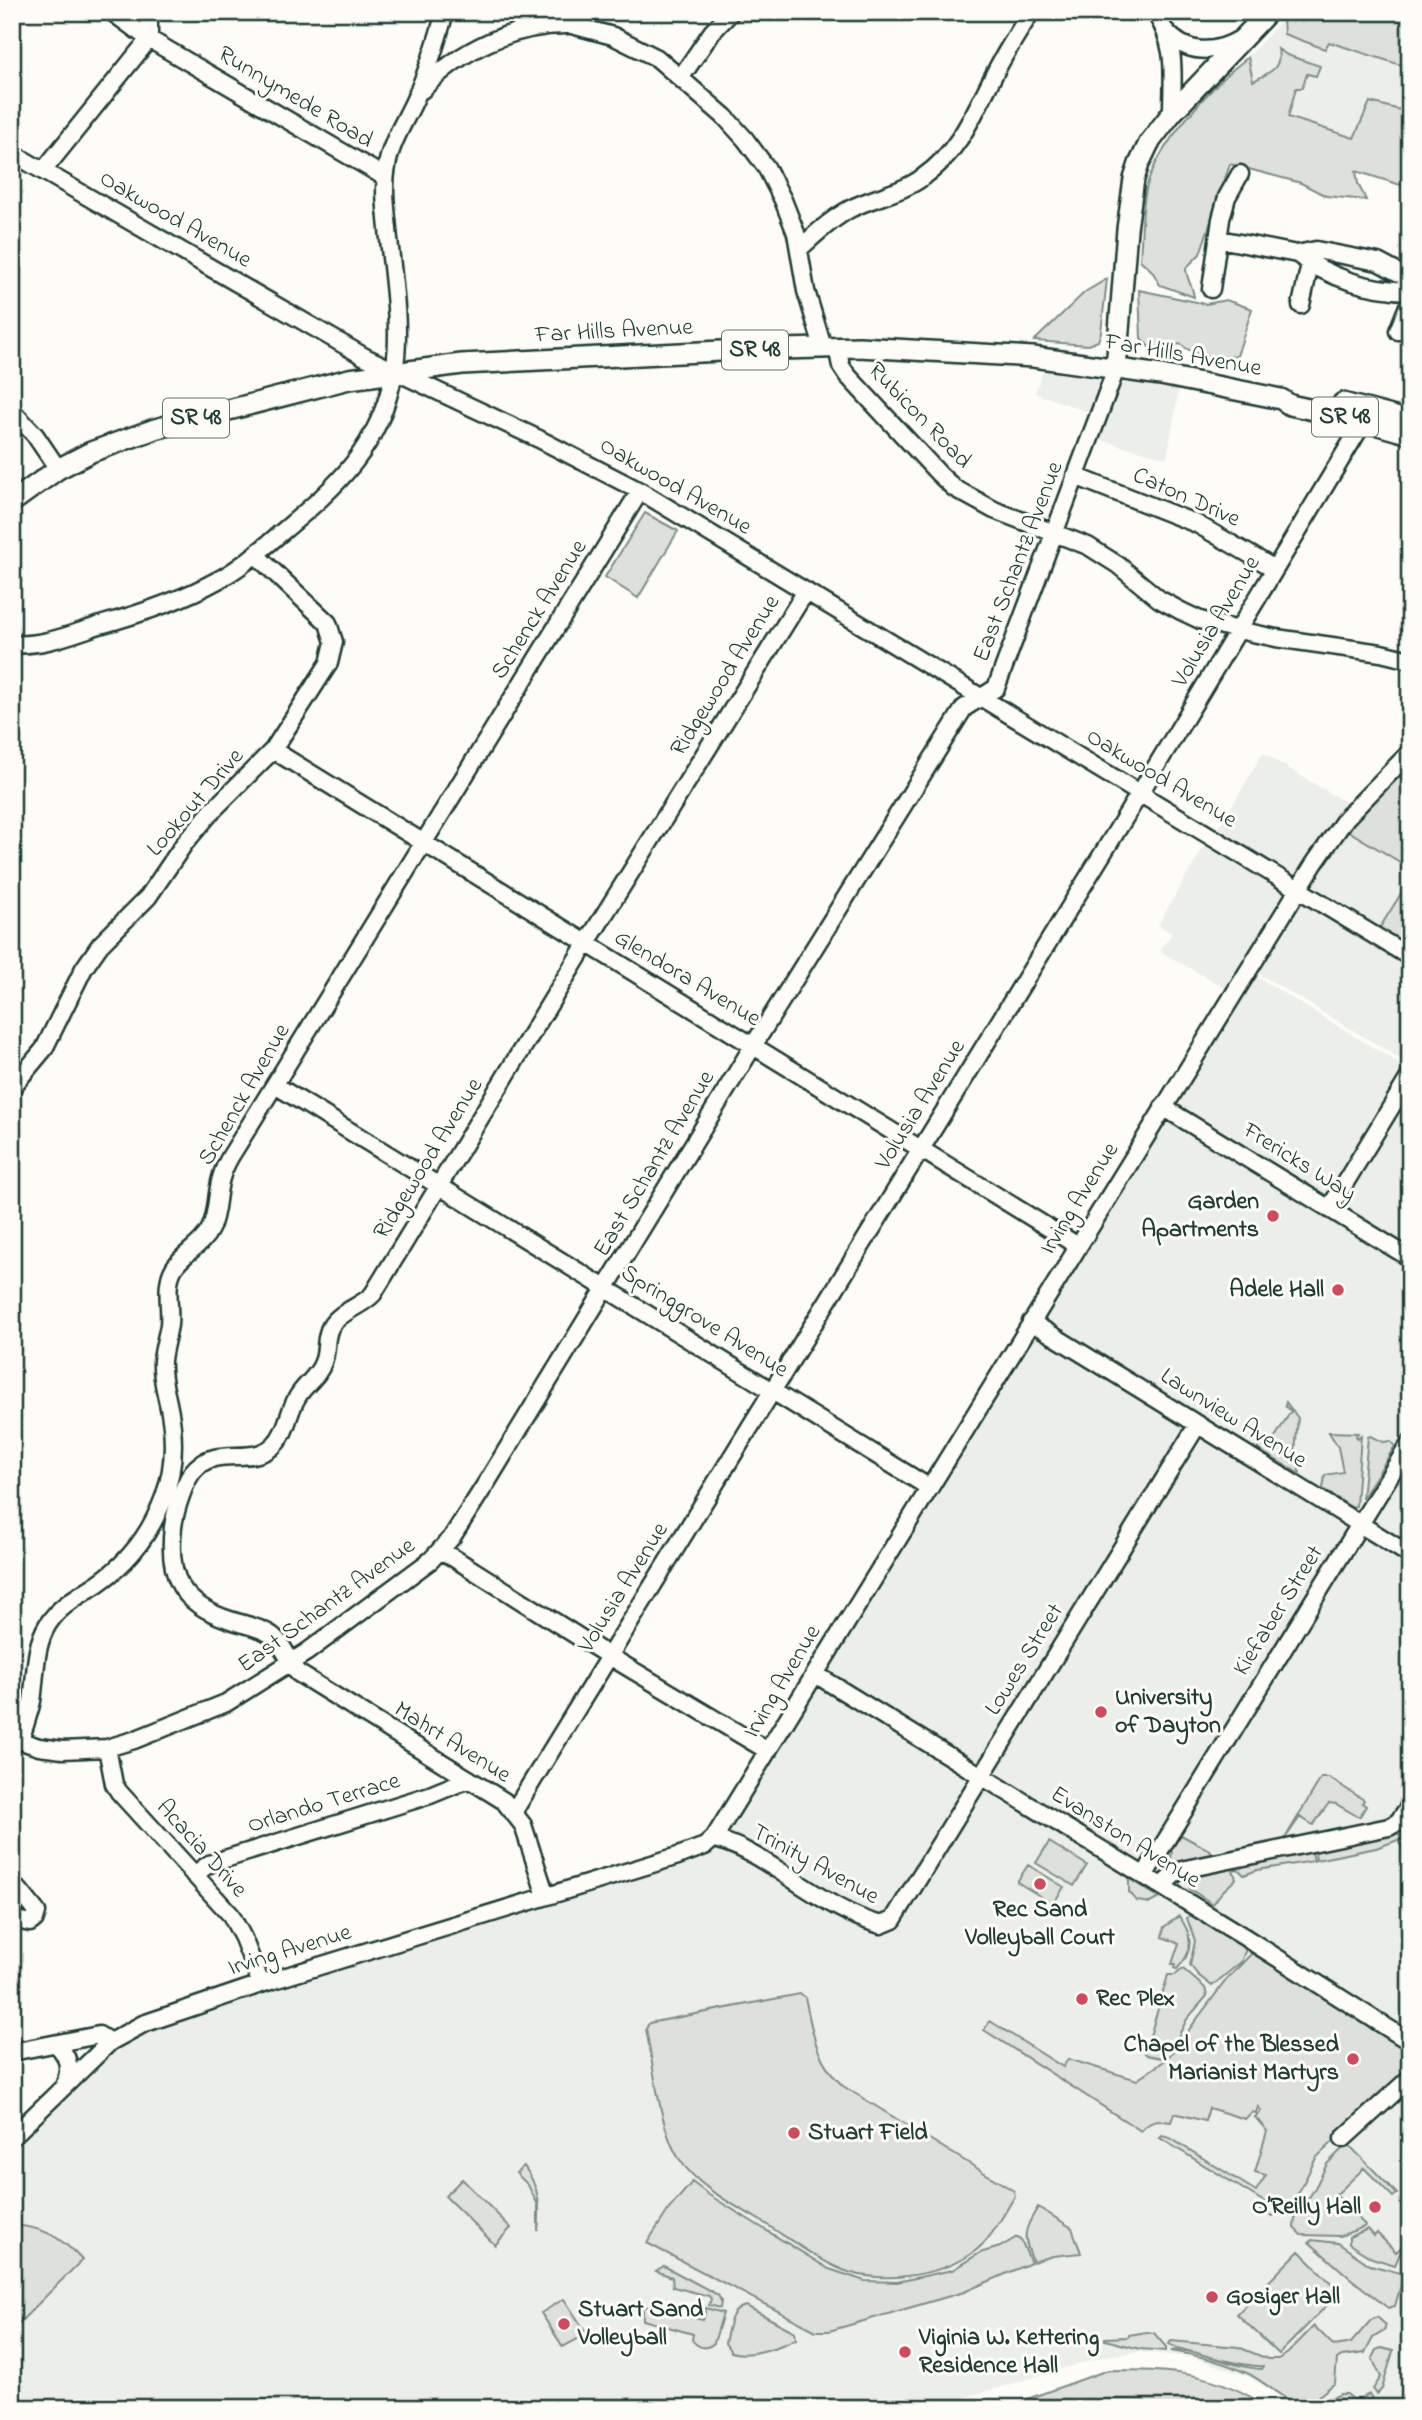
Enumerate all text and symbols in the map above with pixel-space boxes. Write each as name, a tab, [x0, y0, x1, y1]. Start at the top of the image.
street label: Runnymede Road	[210, 38, 380, 159]
street label: Oakwood Avenue	[92, 162, 258, 278]
street label: Far Hills Avenue	[533, 310, 694, 354]
street label: Far Hills Avenue	[1101, 325, 1264, 387]
road number: SR 48	[722, 330, 788, 370]
street label: Rubicon Road	[859, 355, 980, 478]
road number: SR 48	[163, 398, 229, 438]
road number: SR 48	[1312, 398, 1378, 436]
street label: Oakwood Avenue	[592, 429, 758, 545]
street label: East Schantz Avenue	[965, 457, 1073, 667]
street label: Caton Drive	[1127, 459, 1246, 537]
street label: Schenck Avenue	[483, 533, 597, 687]
street label: Volusia Avenue	[1163, 549, 1270, 695]
street label: Ridgewood Avenue	[662, 588, 790, 763]
street label: Oakwood Avenue	[1079, 720, 1243, 838]
street label: Lookout Drive	[139, 741, 253, 865]
street label: Glendora Avenue	[607, 921, 767, 1037]
street label: Schenck Avenue	[190, 1017, 300, 1173]
street label: Volusia Avenue	[866, 1033, 975, 1178]
street label: East Schantz Avenue	[585, 1064, 725, 1264]
street label: Ridgewood Avenue	[365, 1071, 493, 1246]
street label: Frericks Way	[1234, 1114, 1362, 1213]
street label: Irving Avenue	[1031, 1136, 1129, 1262]
place label: Garden Apartments	[1141, 1185, 1259, 1248]
marker: Garden Apartments	[1265, 1208, 1281, 1224]
street label: Springgrove Avenue	[613, 1256, 795, 1388]
place label: Adele Hall	[1229, 1273, 1324, 1308]
marker: Adele Hall	[1330, 1282, 1346, 1298]
street label: Lawnview Avenue	[1153, 1360, 1313, 1478]
street label: Volusia Avenue	[569, 1516, 678, 1661]
street label: East Schantz Avenue	[231, 1529, 423, 1682]
street label: Kiefaber Street	[1225, 1539, 1333, 1683]
street label: Lowes Street	[977, 1597, 1073, 1723]
street label: Irving Avenue	[735, 1618, 831, 1745]
place label: University of Dayton	[1115, 1681, 1221, 1745]
street label: Mahrt Avenue	[387, 1693, 518, 1793]
marker: University of Dayton	[1093, 1704, 1109, 1720]
street label: Orlando Terrace	[243, 1764, 405, 1844]
street label: Evanston Avenue	[1043, 1778, 1207, 1898]
street label: Acacia Drive	[147, 1792, 255, 1906]
street label: Trinity Avenue	[744, 1816, 885, 1915]
marker: Rec Sand Volleyball Court	[1032, 1876, 1048, 1892]
place label: Rec Sand Volleyball Court	[964, 1893, 1116, 1957]
street label: Irving Avenue	[224, 1916, 356, 1986]
place label: Rec Plex	[1096, 1982, 1175, 2017]
marker: Rec Plex	[1074, 1991, 1090, 2007]
place label: Chapel of the Blessed Marianist Martyrs	[1124, 2028, 1339, 2092]
marker: Chapel of the Blessed Marianist Martyrs	[1345, 2051, 1361, 2067]
place label: Stuart Field	[808, 2116, 928, 2151]
marker: Stuart Field	[786, 2125, 802, 2141]
place label: O’Reilly Hall	[1252, 2190, 1361, 2226]
marker: O’Reilly Hall	[1367, 2199, 1383, 2215]
place label: Gosiger Hall	[1226, 2280, 1340, 2316]
marker: Gosiger Hall	[1204, 2289, 1220, 2305]
place label: Stuart Sand Volleyball	[577, 2293, 704, 2357]
marker: Stuart Sand Volleyball	[556, 2316, 572, 2332]
place label: Viginia W. Kettering Residence Hall	[918, 2321, 1099, 2384]
marker: Viginia W. Kettering Residence Hall	[897, 2344, 913, 2360]

